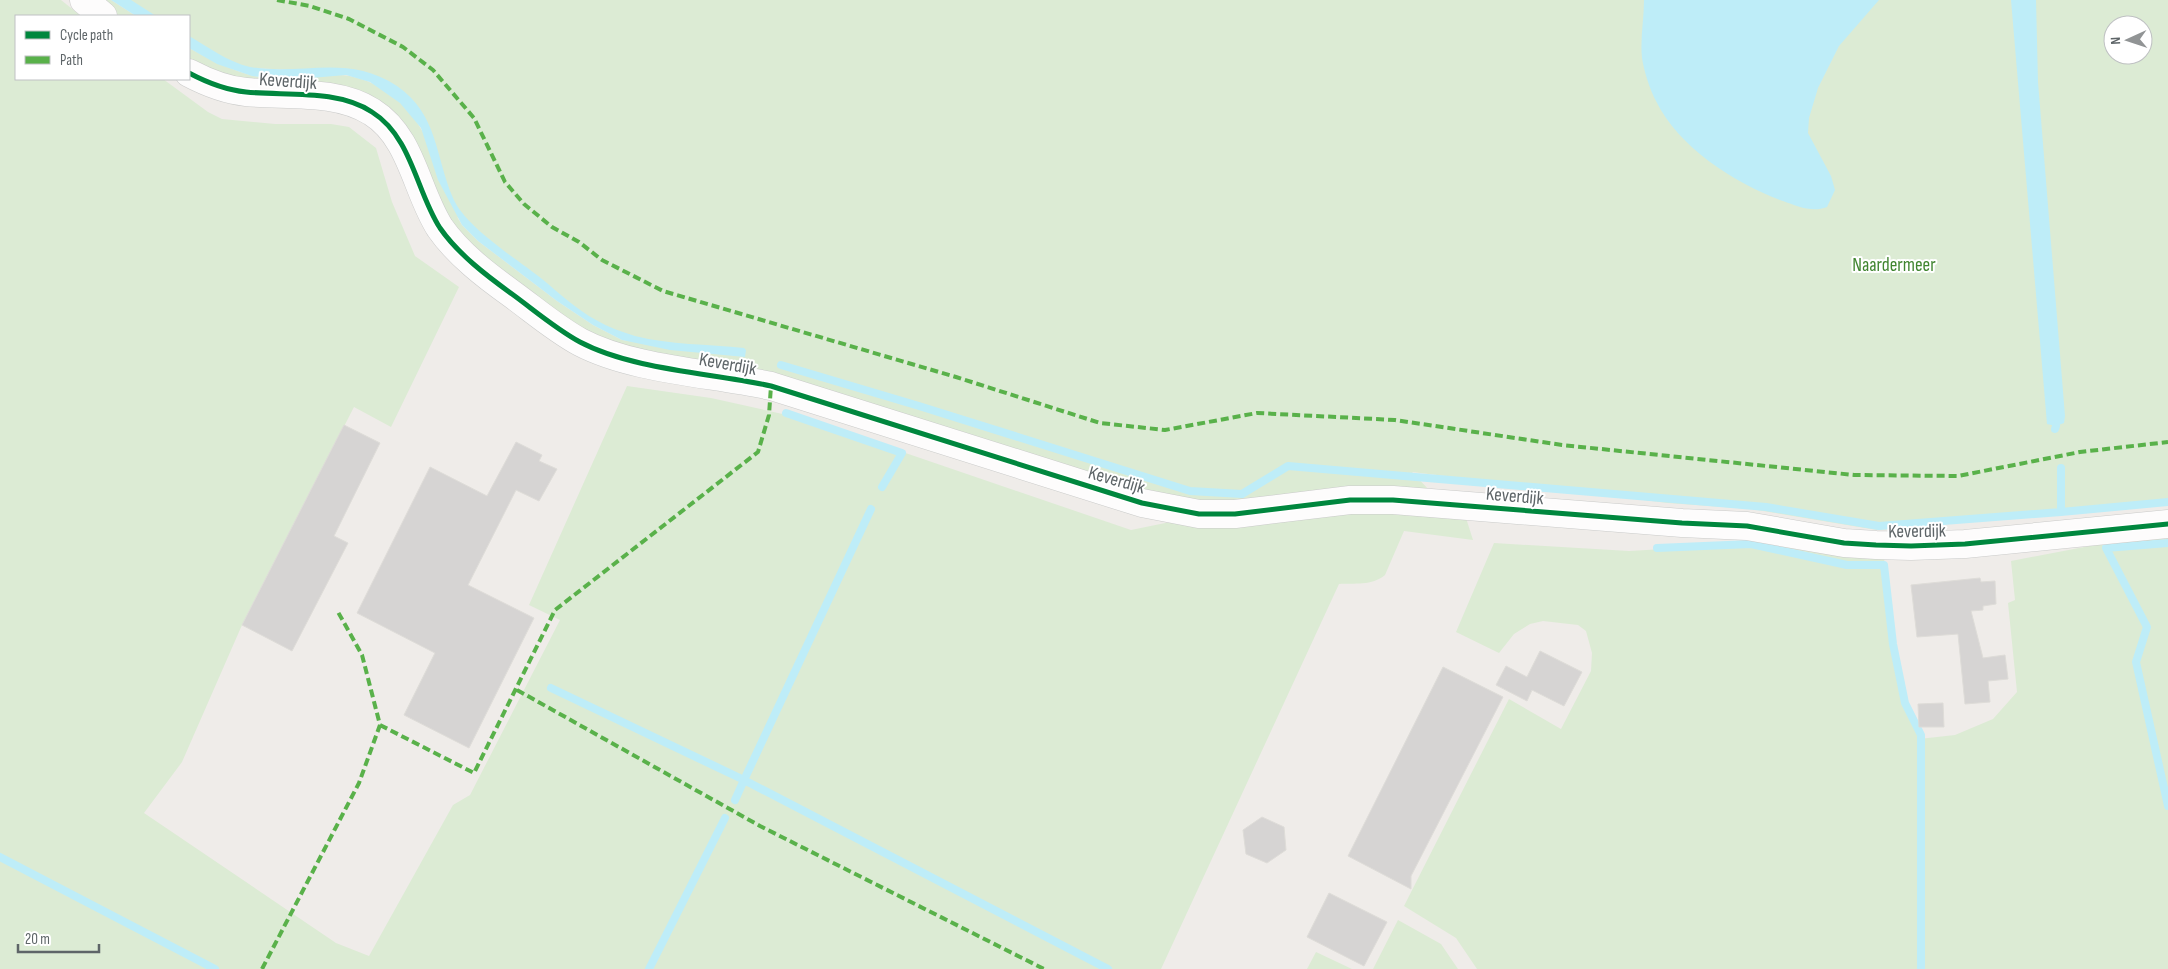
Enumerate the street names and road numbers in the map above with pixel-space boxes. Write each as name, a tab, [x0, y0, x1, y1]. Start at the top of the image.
street label: Keverdijk	[258, 68, 318, 95]
street label: Keverdijk	[697, 348, 759, 381]
street label: Keverdijk	[1086, 461, 1148, 500]
street label: Keverdijk	[1485, 483, 1545, 511]
street label: Keverdijk	[1888, 519, 1947, 544]

